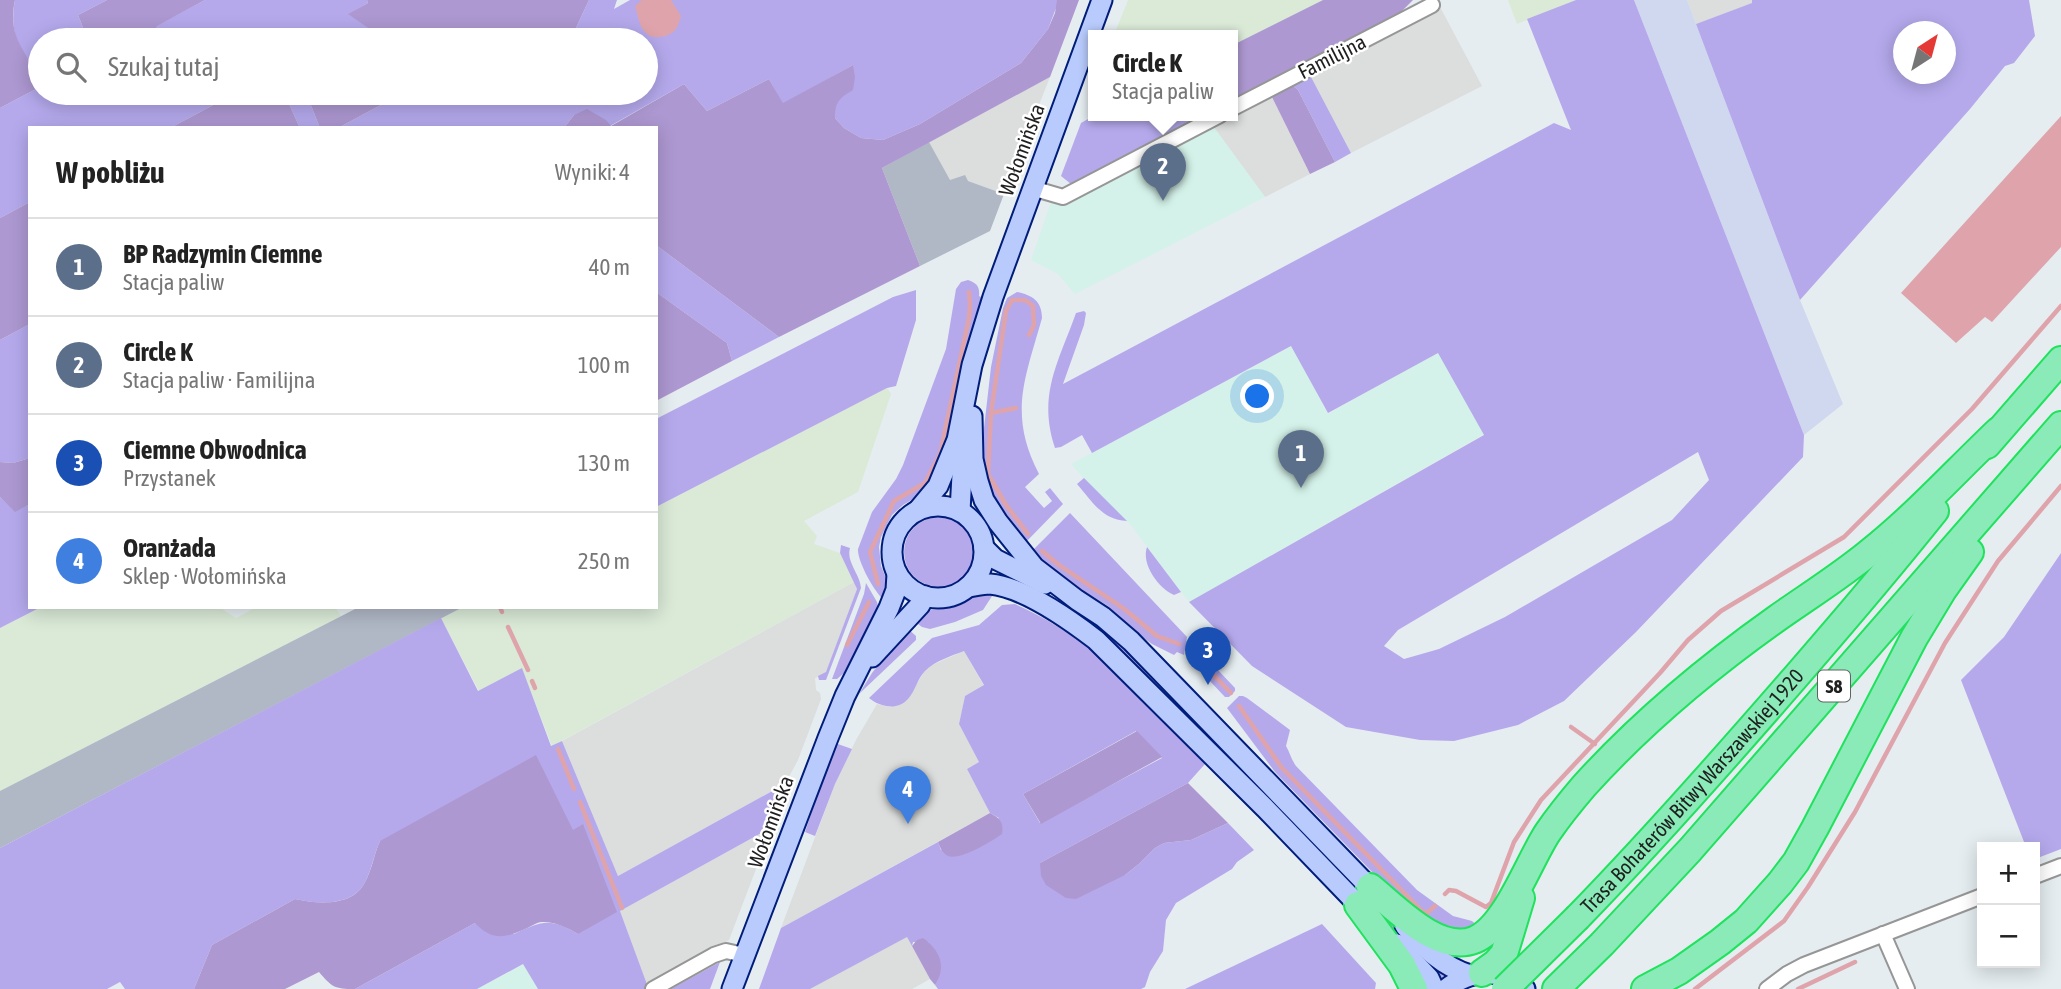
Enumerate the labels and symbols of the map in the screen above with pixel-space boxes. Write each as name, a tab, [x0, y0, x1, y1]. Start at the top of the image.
north arrow	[1893, 21, 1956, 84]
street label: Familijna	[1294, 29, 1369, 83]
street label: Wołomińska	[993, 100, 1049, 199]
pin: 2	[1140, 143, 1186, 201]
your location	[1240, 379, 1274, 413]
pin: 1	[1278, 430, 1324, 488]
pin: 3	[1185, 627, 1231, 685]
street label: Trasa Bohaterów Bitwy Warszawskiej 1920	[1575, 664, 1808, 918]
road number: S8	[1818, 670, 1850, 702]
pin: 4	[885, 766, 931, 824]
street label: Wołomińska	[742, 772, 798, 871]

